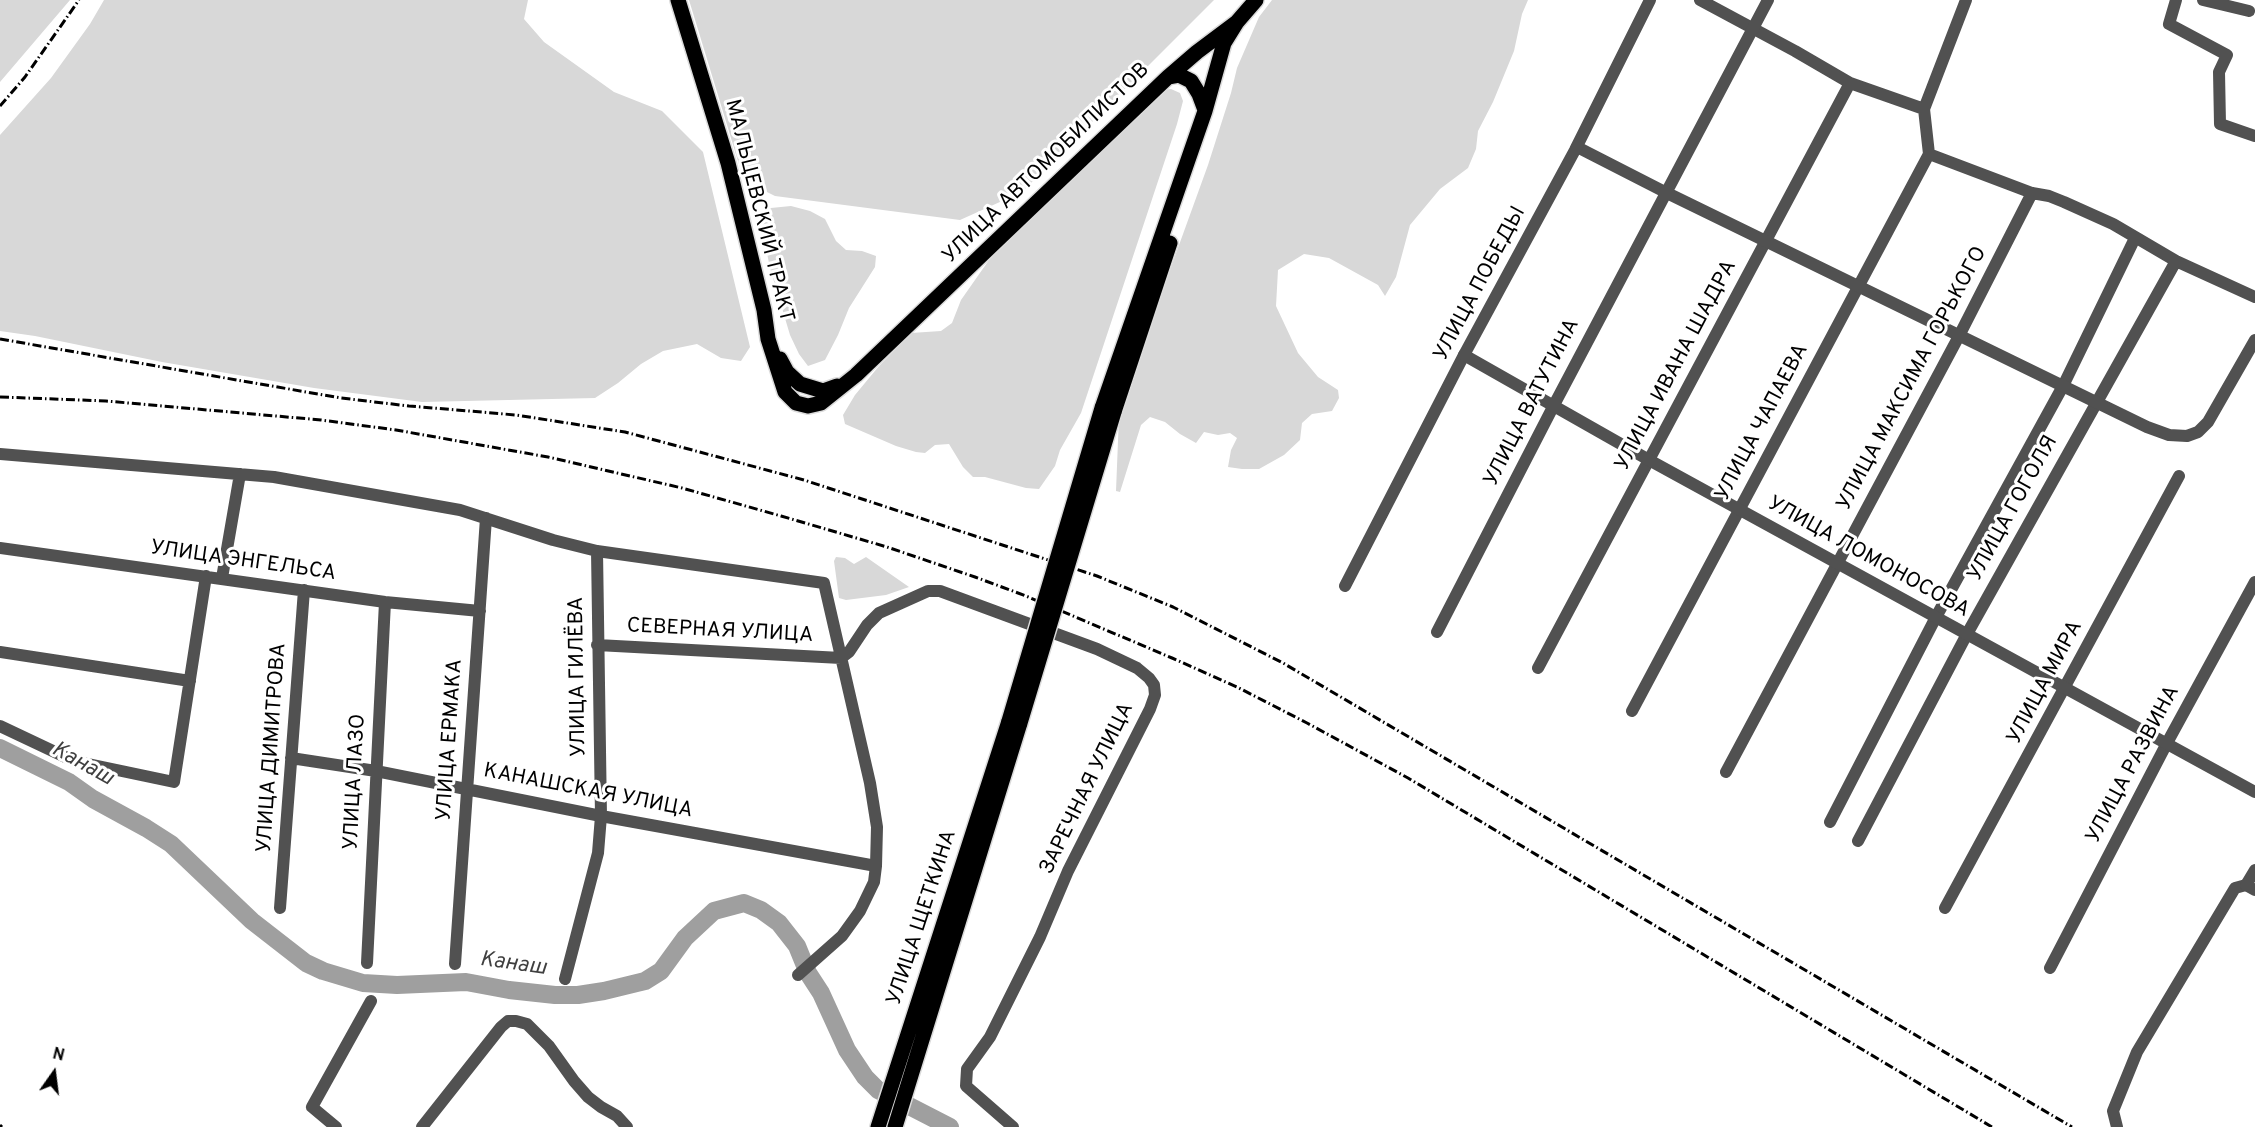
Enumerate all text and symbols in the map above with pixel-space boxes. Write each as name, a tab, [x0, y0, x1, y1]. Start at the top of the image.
street label: УЛИЦА АВТОМОБИЛИСТОВ	[938, 58, 1156, 270]
street label: МАЛЬЦЕВСКИЙ ТРАКТ	[718, 97, 798, 325]
street label: УЛИЦА ПОБЕДЫ	[1430, 203, 1532, 365]
street label: УЛИЦА МАКСИМА ГОРЬКОГО	[1833, 243, 1993, 515]
street label: УЛИЦА ИВАНА ШАДРА	[1611, 257, 1743, 475]
street label: УЛИЦА ВАТУТИНА	[1480, 315, 1586, 491]
street label: УЛИЦА ЧАПАЕВА	[1711, 340, 1815, 506]
street label: УЛИЦА ГОГОЛЯ	[1964, 432, 2064, 586]
street label: УЛИЦА ЛОМОНОСОВА	[1763, 492, 1973, 624]
street label: УЛИЦА ЭНГЕЛЬСА	[149, 536, 337, 588]
street label: УЛИЦА ГИЛЁВА	[565, 597, 593, 757]
street label: СЕВЕРНАЯ УЛИЦА	[626, 615, 814, 649]
street label: УЛИЦА МИРА	[2003, 617, 2089, 749]
street label: УЛИЦА ДИМИТРОВА	[253, 642, 293, 854]
street label: УЛИЦА ЕРМАКА	[433, 658, 469, 822]
street label: УЛИЦА РАЗВИНА	[2082, 682, 2186, 848]
street label: ЗАРЕЧНАЯ УЛИЦА	[1036, 699, 1140, 879]
street label: УЛИЦА ЛАЗО	[340, 713, 372, 851]
water label: Канаш	[46, 737, 118, 793]
street label: КАНАШСКАЯ УЛИЦА	[481, 759, 695, 825]
street label: УЛИЦА ЩЕТКИНА	[883, 827, 963, 1009]
water label: Канаш	[478, 947, 548, 983]
north arrow	[24, 1043, 84, 1103]
text: N	[50, 1044, 66, 1067]

